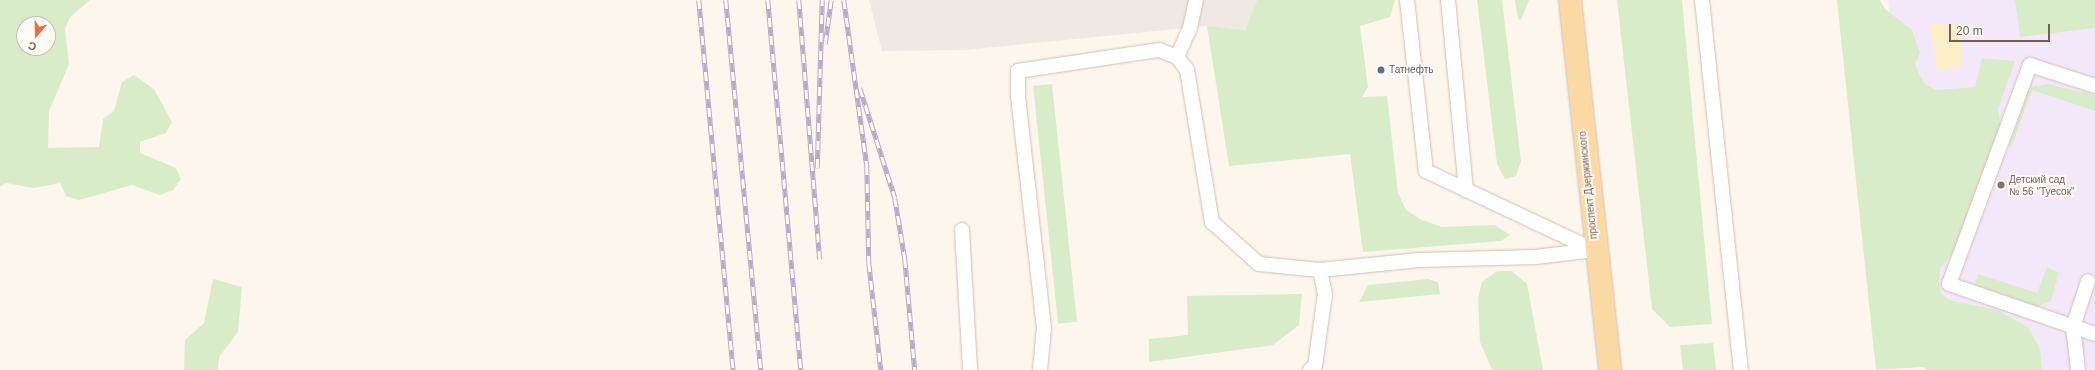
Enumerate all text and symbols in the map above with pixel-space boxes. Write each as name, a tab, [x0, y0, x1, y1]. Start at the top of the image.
north arrow	[16, 16, 56, 56]
scale bar	[1951, 16, 2052, 42]
text: 20 m	[1956, 24, 1983, 38]
text: С	[26, 39, 38, 53]
place label: Татнефть	[1389, 64, 1433, 76]
marker: Татнефть	[1376, 65, 1386, 75]
street label: проспект Дзержинского	[1576, 130, 1600, 240]
place label: Детский сад № 56 "Туесок"	[2009, 173, 2075, 196]
marker: Детский сад № 56 "Туесок"	[1996, 180, 2006, 190]

